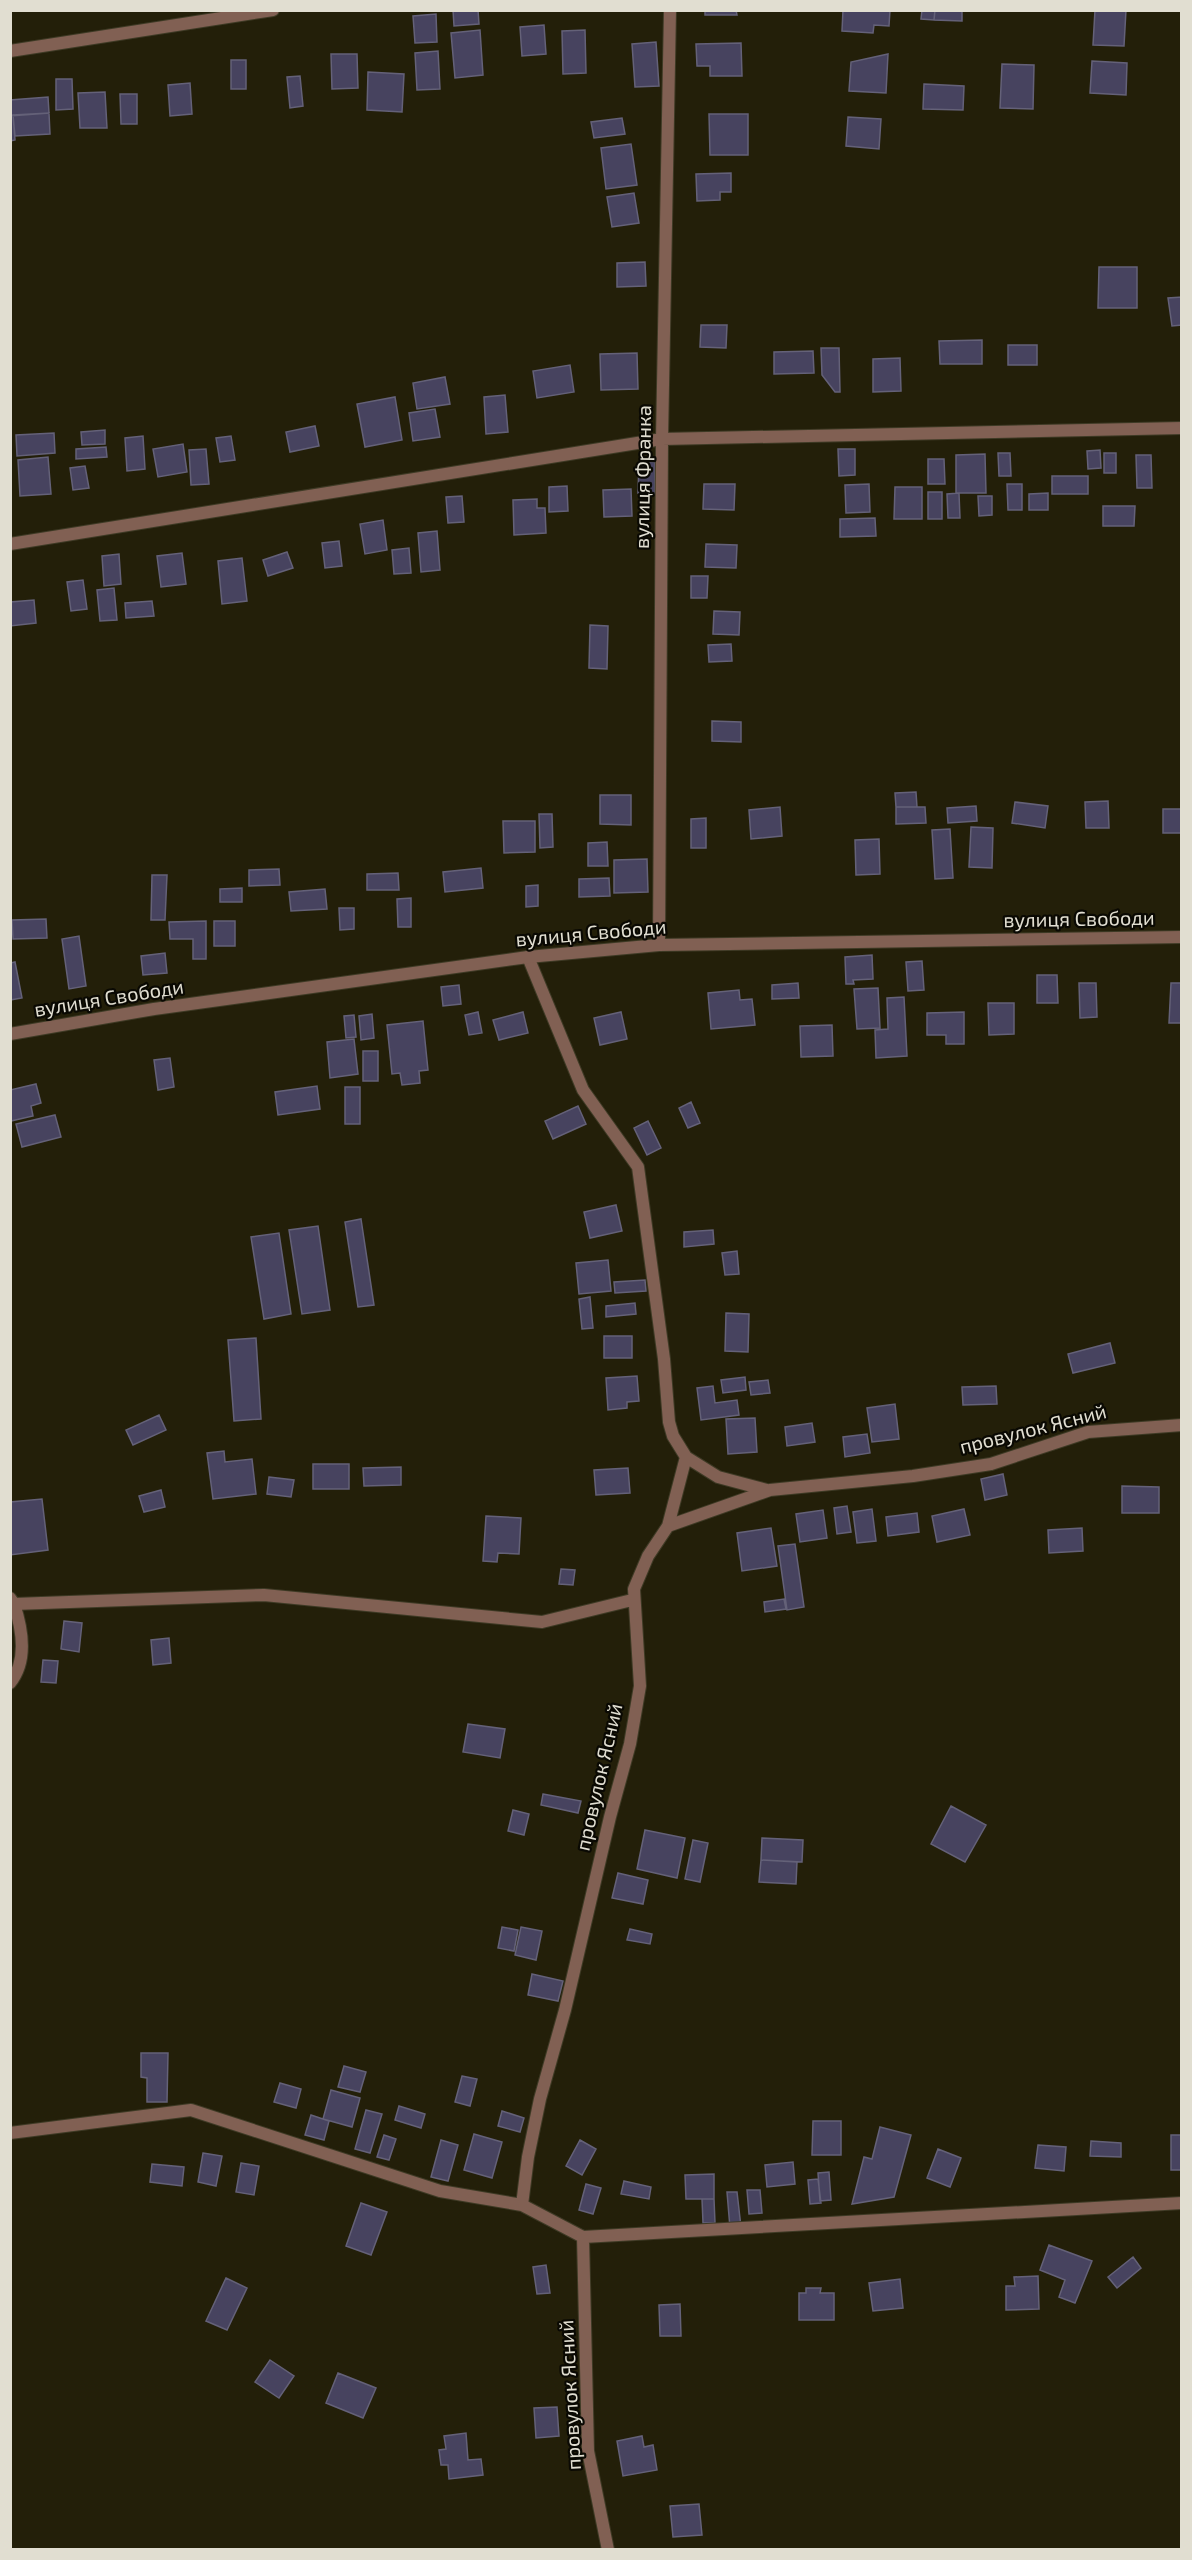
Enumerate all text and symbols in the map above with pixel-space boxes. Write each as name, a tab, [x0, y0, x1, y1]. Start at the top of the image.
street label: вулиця Франка	[629, 405, 656, 549]
street label: вулиця Свободи	[1003, 905, 1155, 932]
street label: вулиця Свободи	[515, 913, 667, 952]
street label: вулиця Свободи	[32, 973, 186, 1022]
street label: провулок Ясний	[957, 1398, 1109, 1459]
street label: провулок Ясний	[569, 1701, 628, 1853]
street label: провулок Ясний	[553, 2319, 586, 2471]

